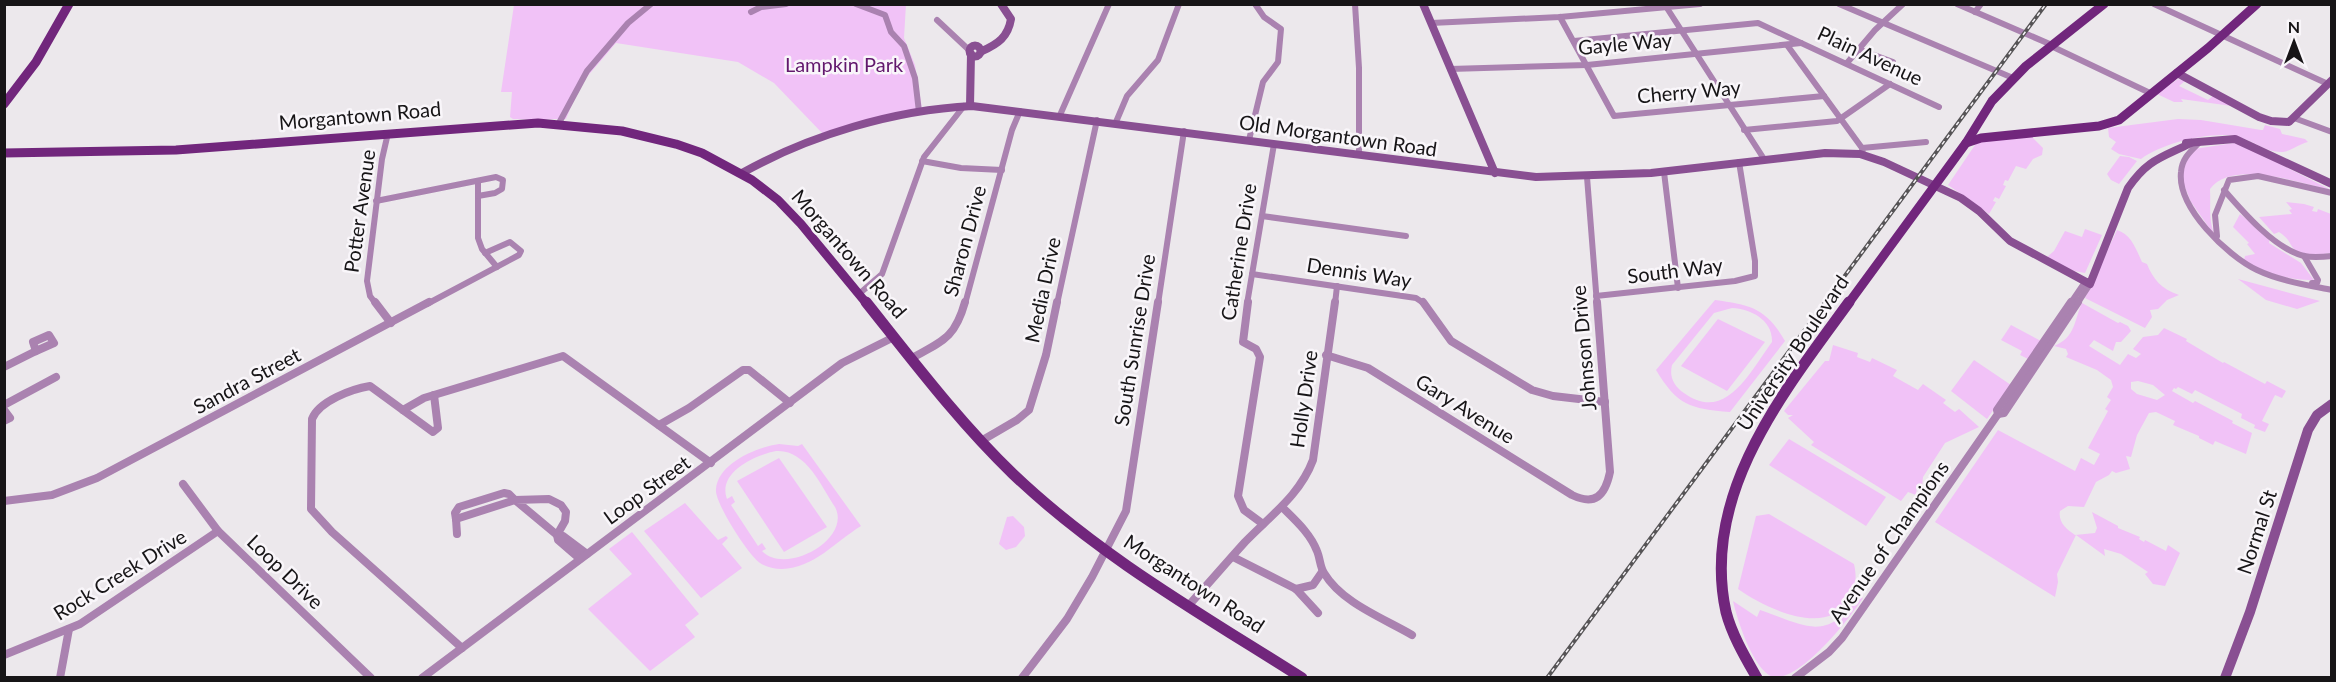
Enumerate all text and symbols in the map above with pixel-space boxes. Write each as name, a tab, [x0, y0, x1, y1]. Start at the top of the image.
north arrow	[2264, 12, 2324, 72]
text: N	[2288, 17, 2300, 36]
street label: Plain Avenue	[1814, 20, 1927, 90]
street label: Gayle Way	[1577, 27, 1674, 59]
park label: Lampkin Park	[785, 52, 904, 76]
street label: Cherry Way	[1636, 74, 1742, 107]
street label: Morgantown Road	[278, 96, 442, 134]
street label: Old Morgantown Road	[1238, 109, 1439, 161]
street label: Potter Avenue	[338, 148, 380, 274]
street label: Catherine Drive	[1215, 181, 1261, 322]
street label: Sharon Drive	[938, 183, 990, 299]
street label: Morgantown Road	[787, 184, 912, 323]
street label: Media Drive	[1019, 235, 1065, 345]
street label: South Sunrise Drive	[1109, 252, 1159, 428]
street label: Dennis Way	[1305, 252, 1414, 292]
street label: South Way	[1626, 252, 1725, 288]
street label: University Boulevard	[1731, 270, 1853, 435]
street label: Johnson Drive	[1566, 284, 1600, 412]
street label: Sandra Street	[189, 342, 304, 418]
street label: Holly Drive	[1284, 348, 1322, 449]
street label: Gary Avenue	[1412, 368, 1519, 448]
street label: Loop Street	[598, 450, 694, 529]
street label: Avenue of Champions	[1823, 456, 1953, 627]
street label: Normal St	[2231, 486, 2281, 577]
street label: Rock Creek Drive	[49, 524, 190, 625]
street label: Loop Drive	[243, 529, 329, 613]
street label: Morgantown Road	[1120, 529, 1269, 638]

